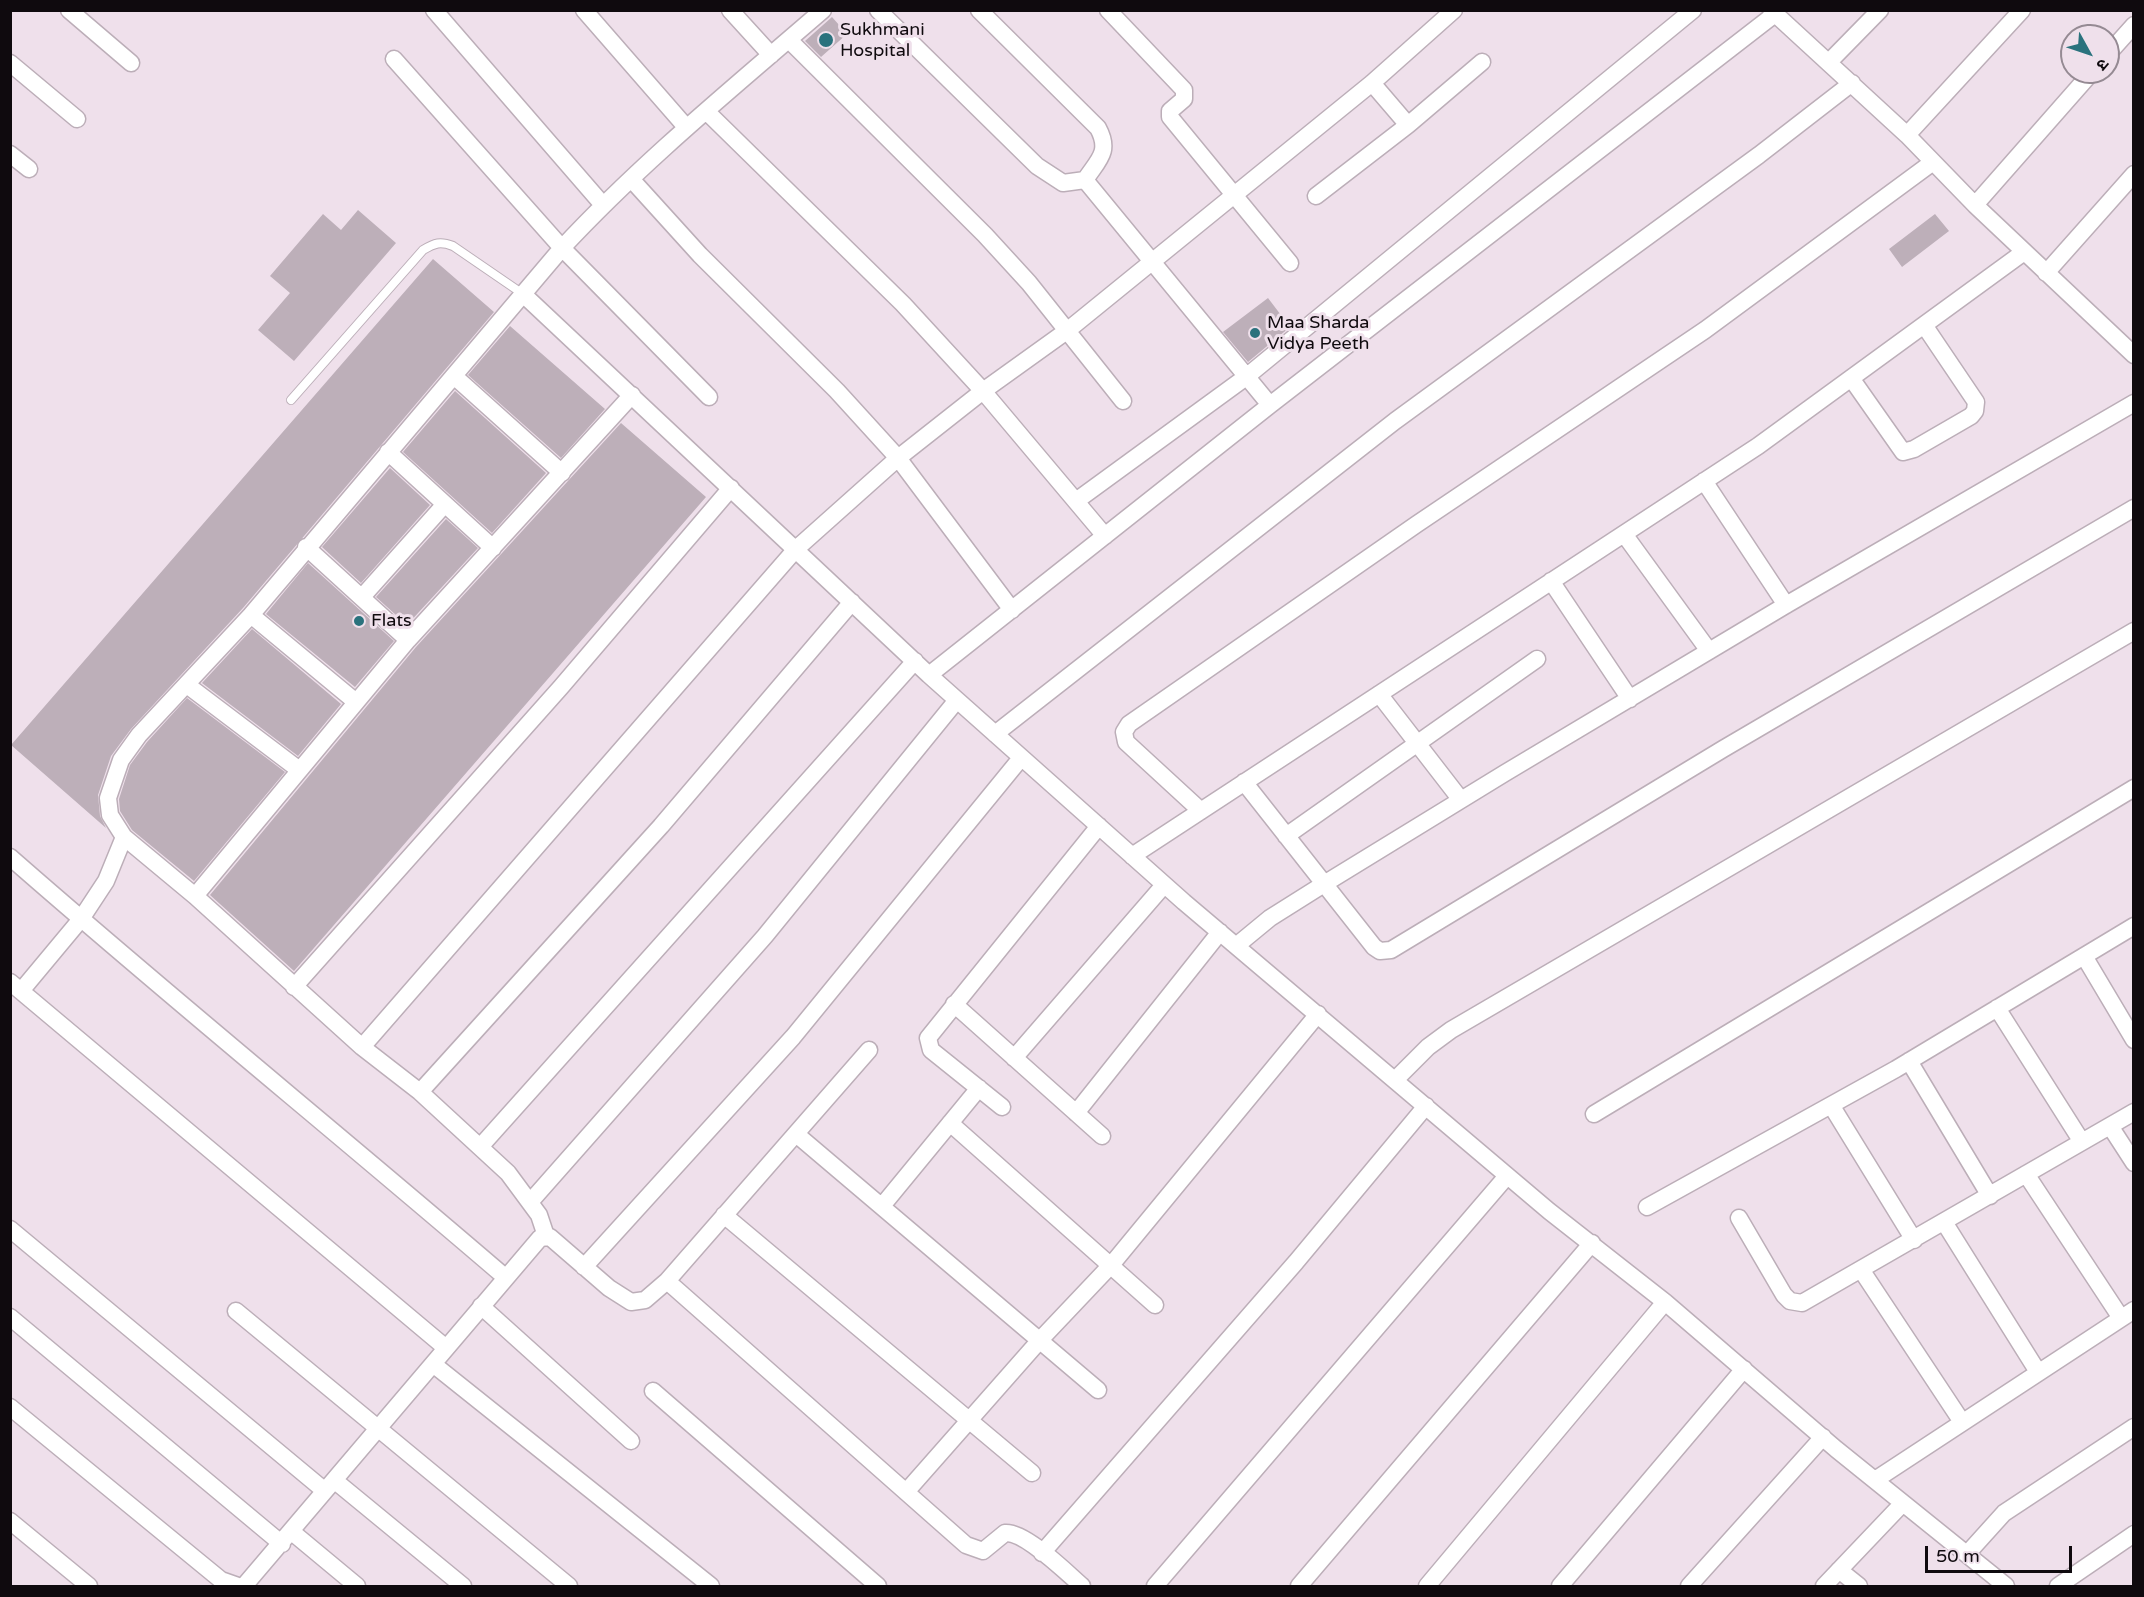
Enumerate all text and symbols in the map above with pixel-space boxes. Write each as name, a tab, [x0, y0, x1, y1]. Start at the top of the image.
place label: Sukhmani Hospital	[840, 19, 925, 62]
north arrow	[2060, 24, 2120, 84]
marker: Sukhmani Hospital	[817, 31, 835, 49]
text: उ	[2092, 54, 2113, 74]
place label: Maa Sharda Vidya Peeth	[1267, 312, 1370, 354]
marker: Maa Sharda Vidya Peeth	[1248, 326, 1262, 340]
place label: Flats	[371, 610, 412, 632]
marker: Flats	[352, 614, 366, 628]
scale bar	[1928, 1534, 2075, 1572]
text: 50 m	[1936, 1545, 1980, 1567]

